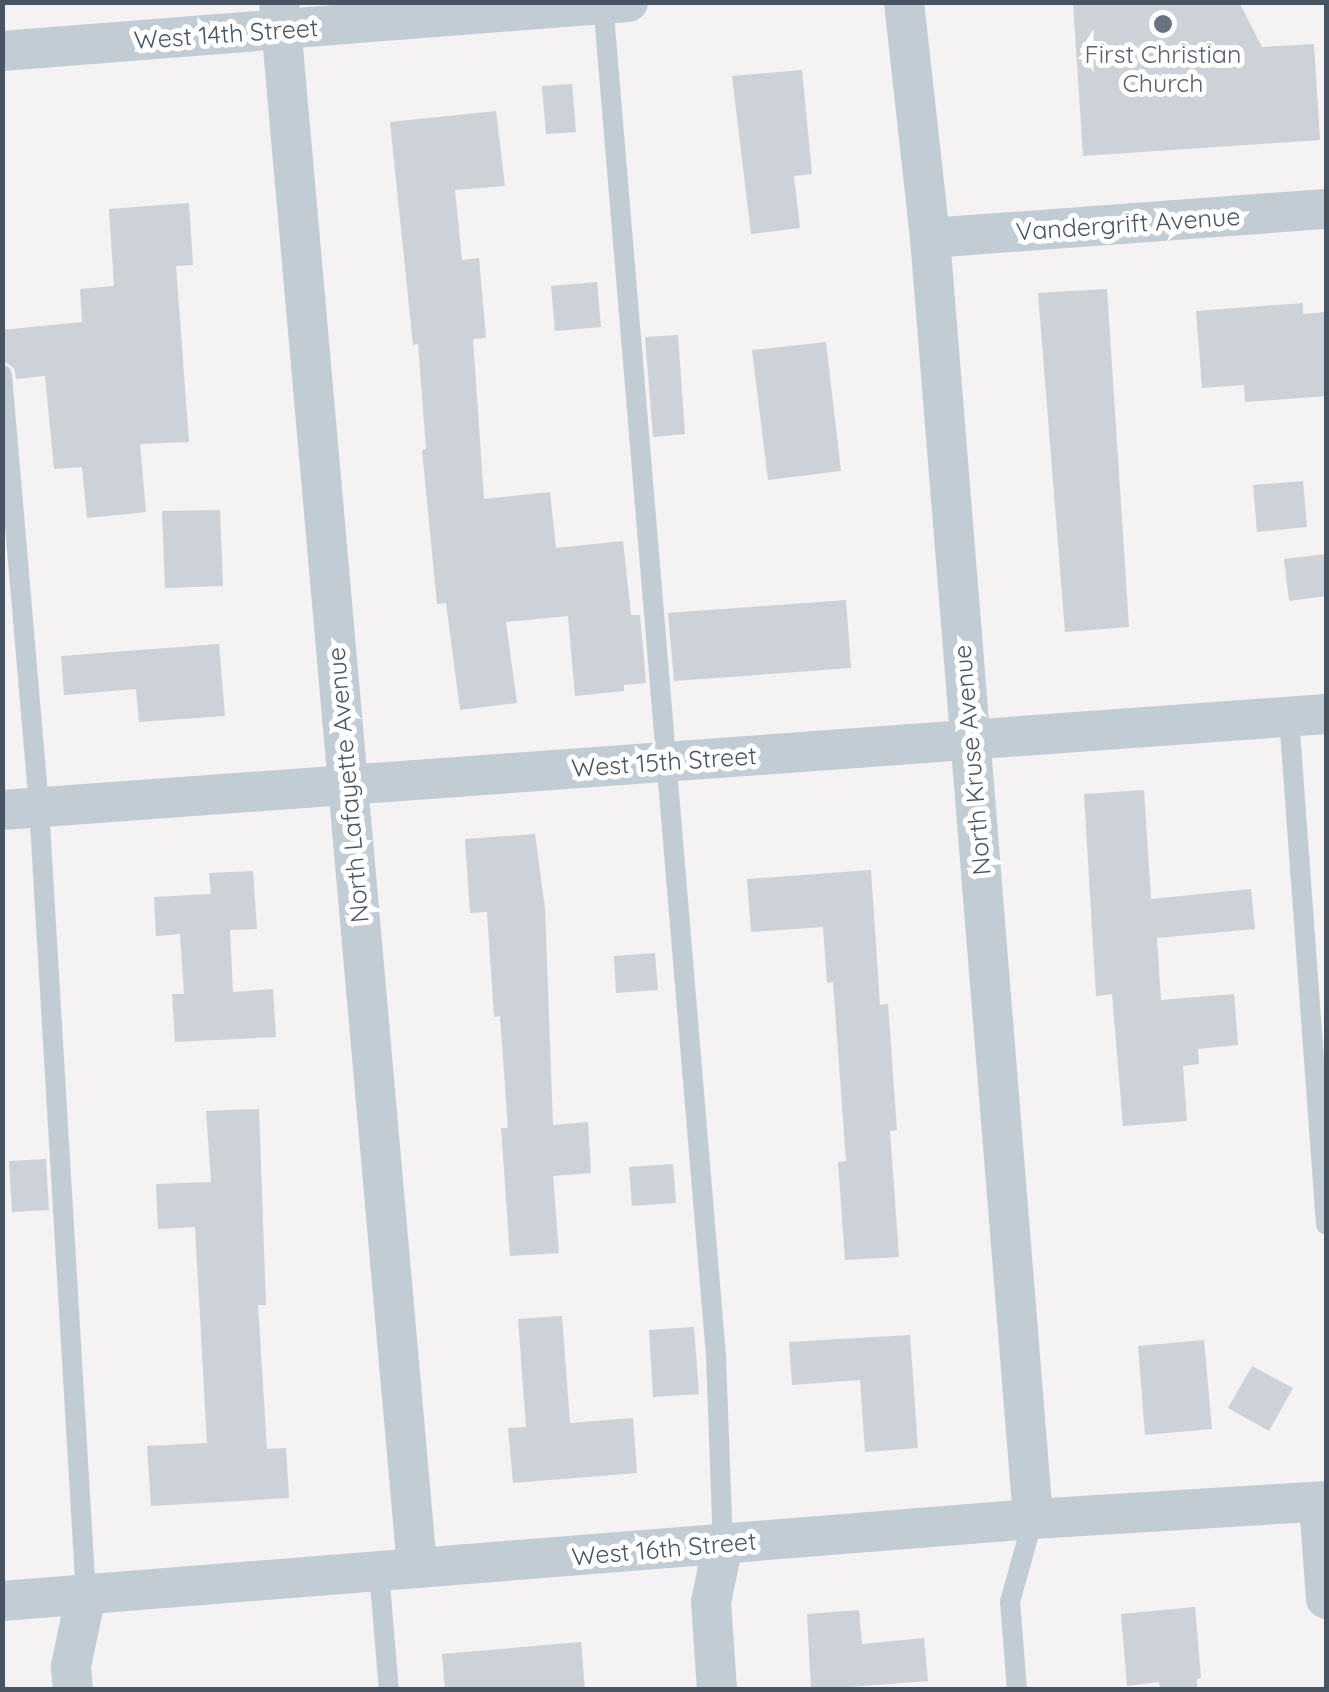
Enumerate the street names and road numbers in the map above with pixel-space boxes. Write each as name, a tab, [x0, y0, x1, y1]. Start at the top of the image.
street label: West 14th Street	[133, 13, 319, 55]
street label: Vandergrift Avenue	[1015, 201, 1241, 247]
street label: North Kruse Avenue	[947, 644, 997, 876]
street label: North Lafayette Avenue	[321, 646, 375, 924]
street label: West 15th Street	[570, 741, 758, 783]
street label: West 16th Street	[570, 1526, 758, 1572]

